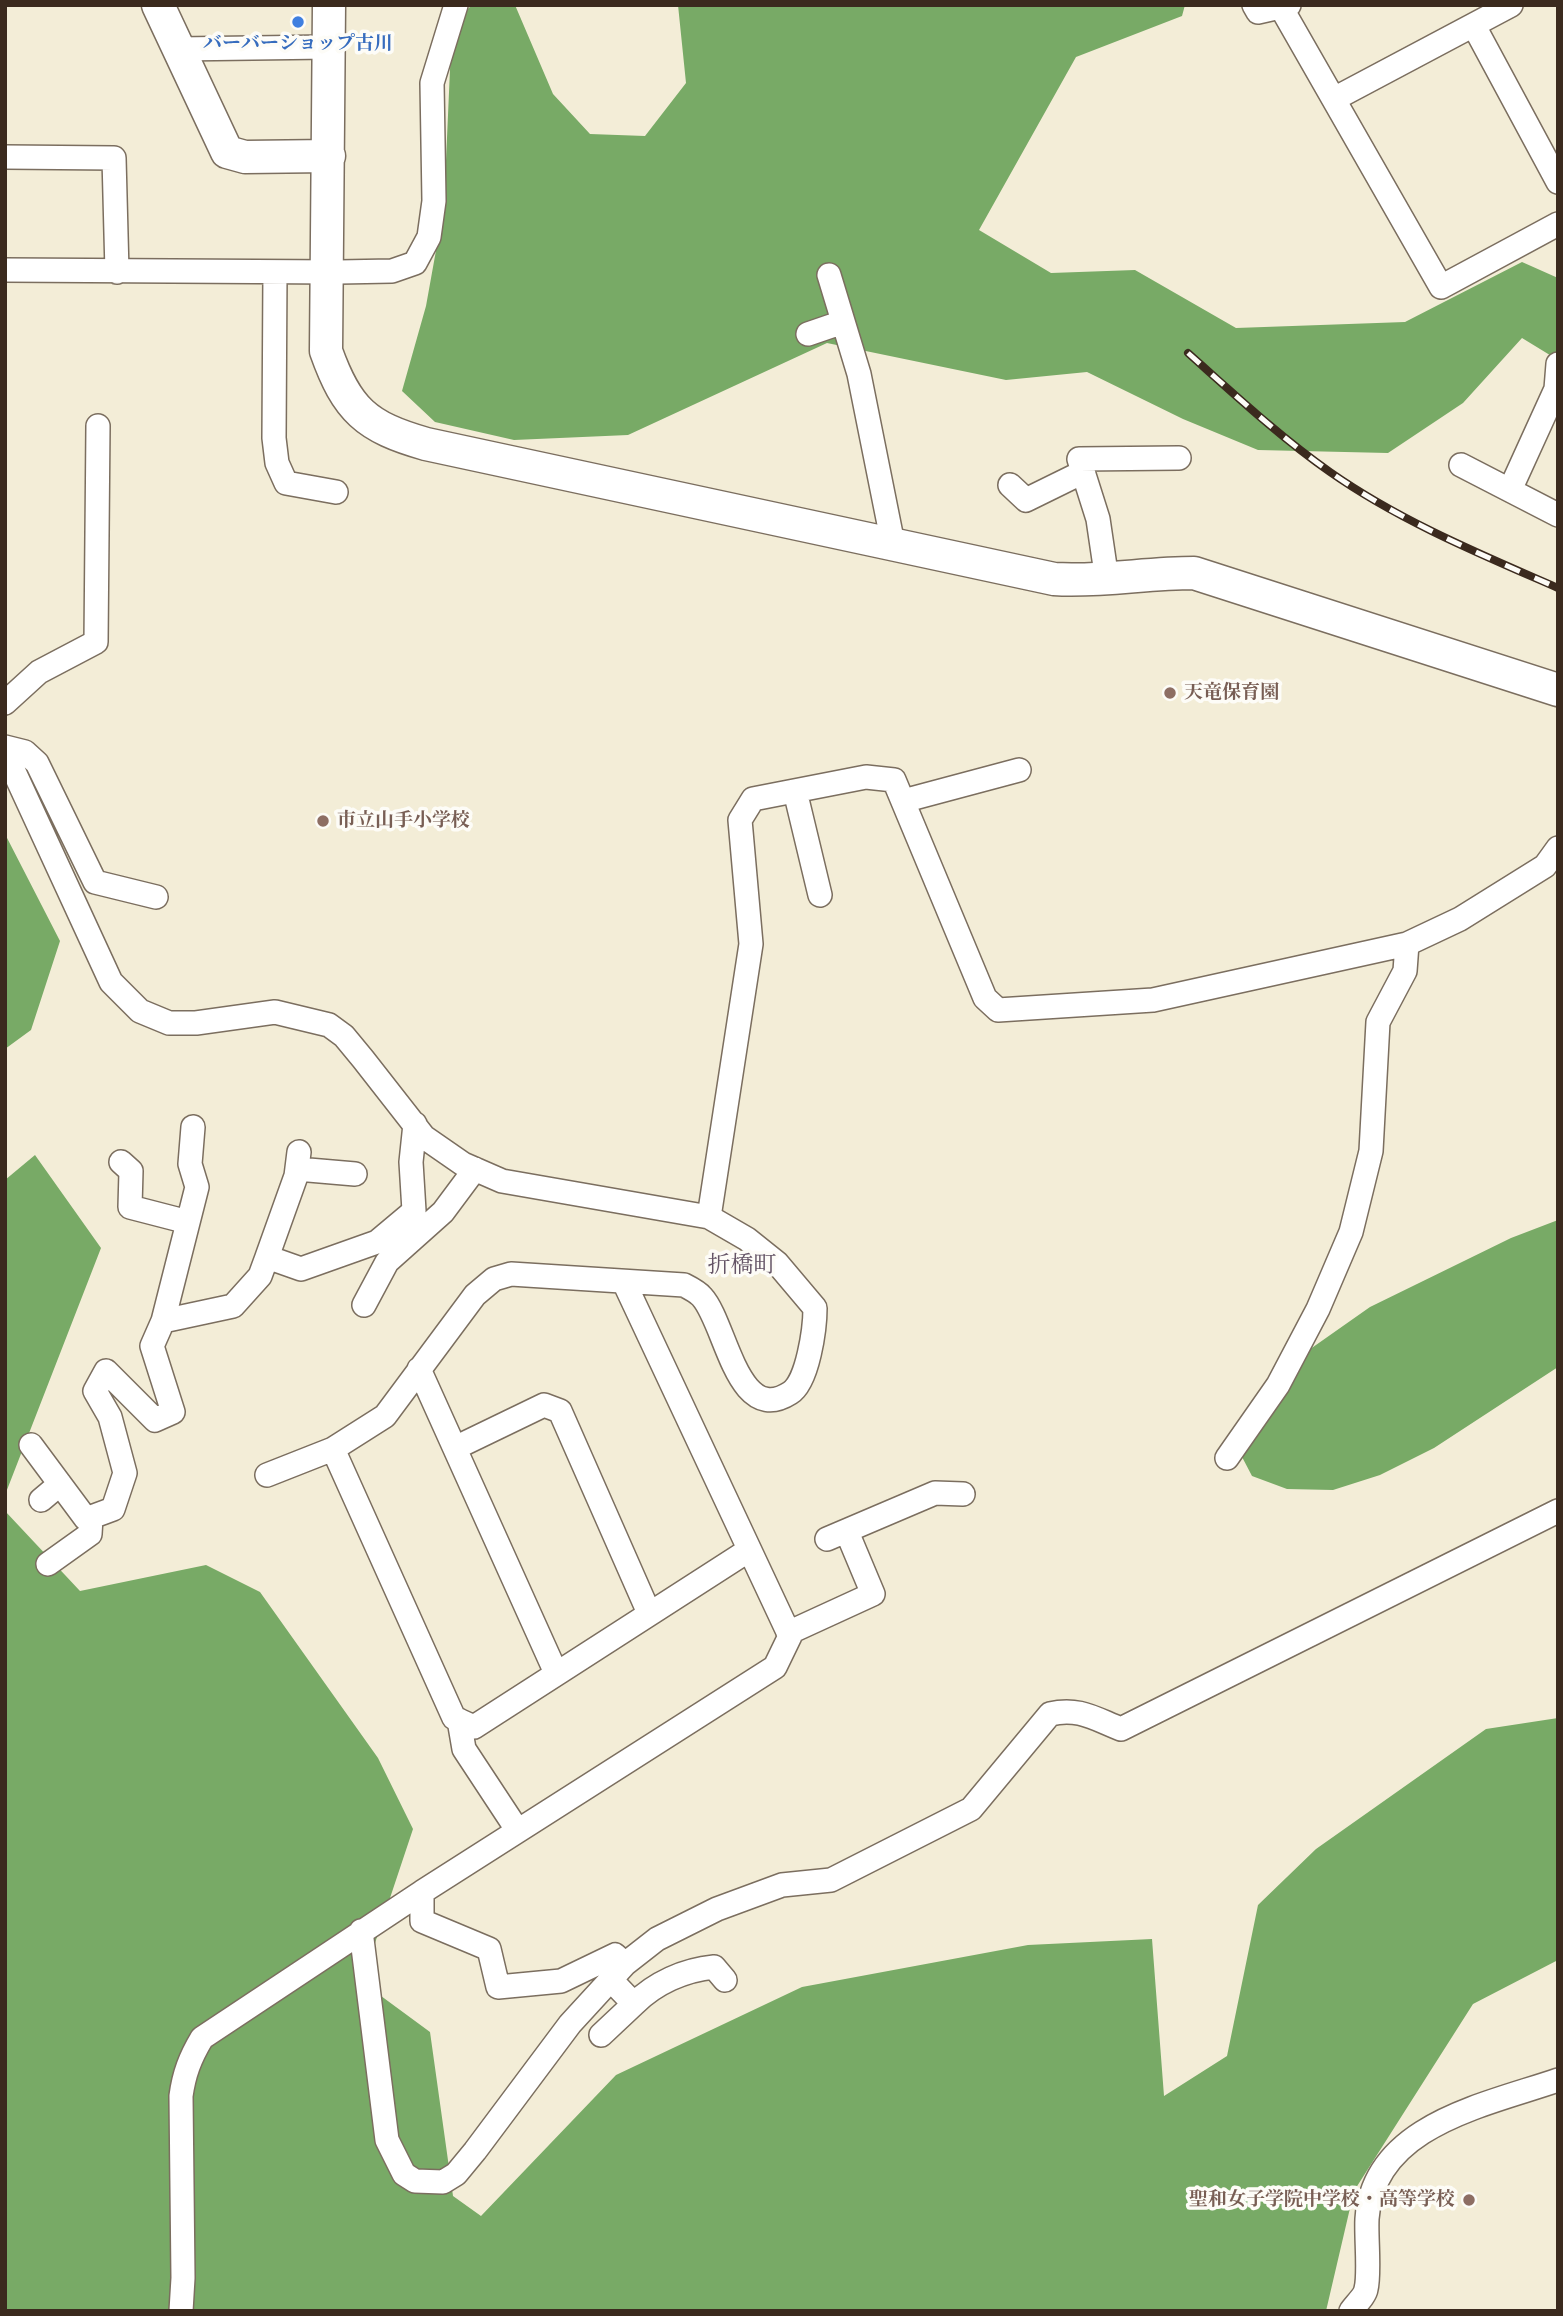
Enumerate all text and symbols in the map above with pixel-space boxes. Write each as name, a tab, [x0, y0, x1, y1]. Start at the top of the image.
marker: バーバーショップ古川	[290, 14, 306, 30]
place label: バーバーショップ古川	[203, 33, 393, 55]
place label: 天竜保育園	[1184, 682, 1279, 704]
marker: 天竜保育園	[1162, 685, 1178, 701]
place label: 市立山手小学校	[337, 810, 470, 832]
marker: 市立山手小学校	[315, 813, 331, 829]
district label: 折橋町	[708, 1252, 776, 1280]
place label: 聖和女子学院中学校・高等学校	[1189, 2189, 1455, 2211]
marker: 聖和女子学院中学校・高等学校	[1461, 2192, 1477, 2208]

